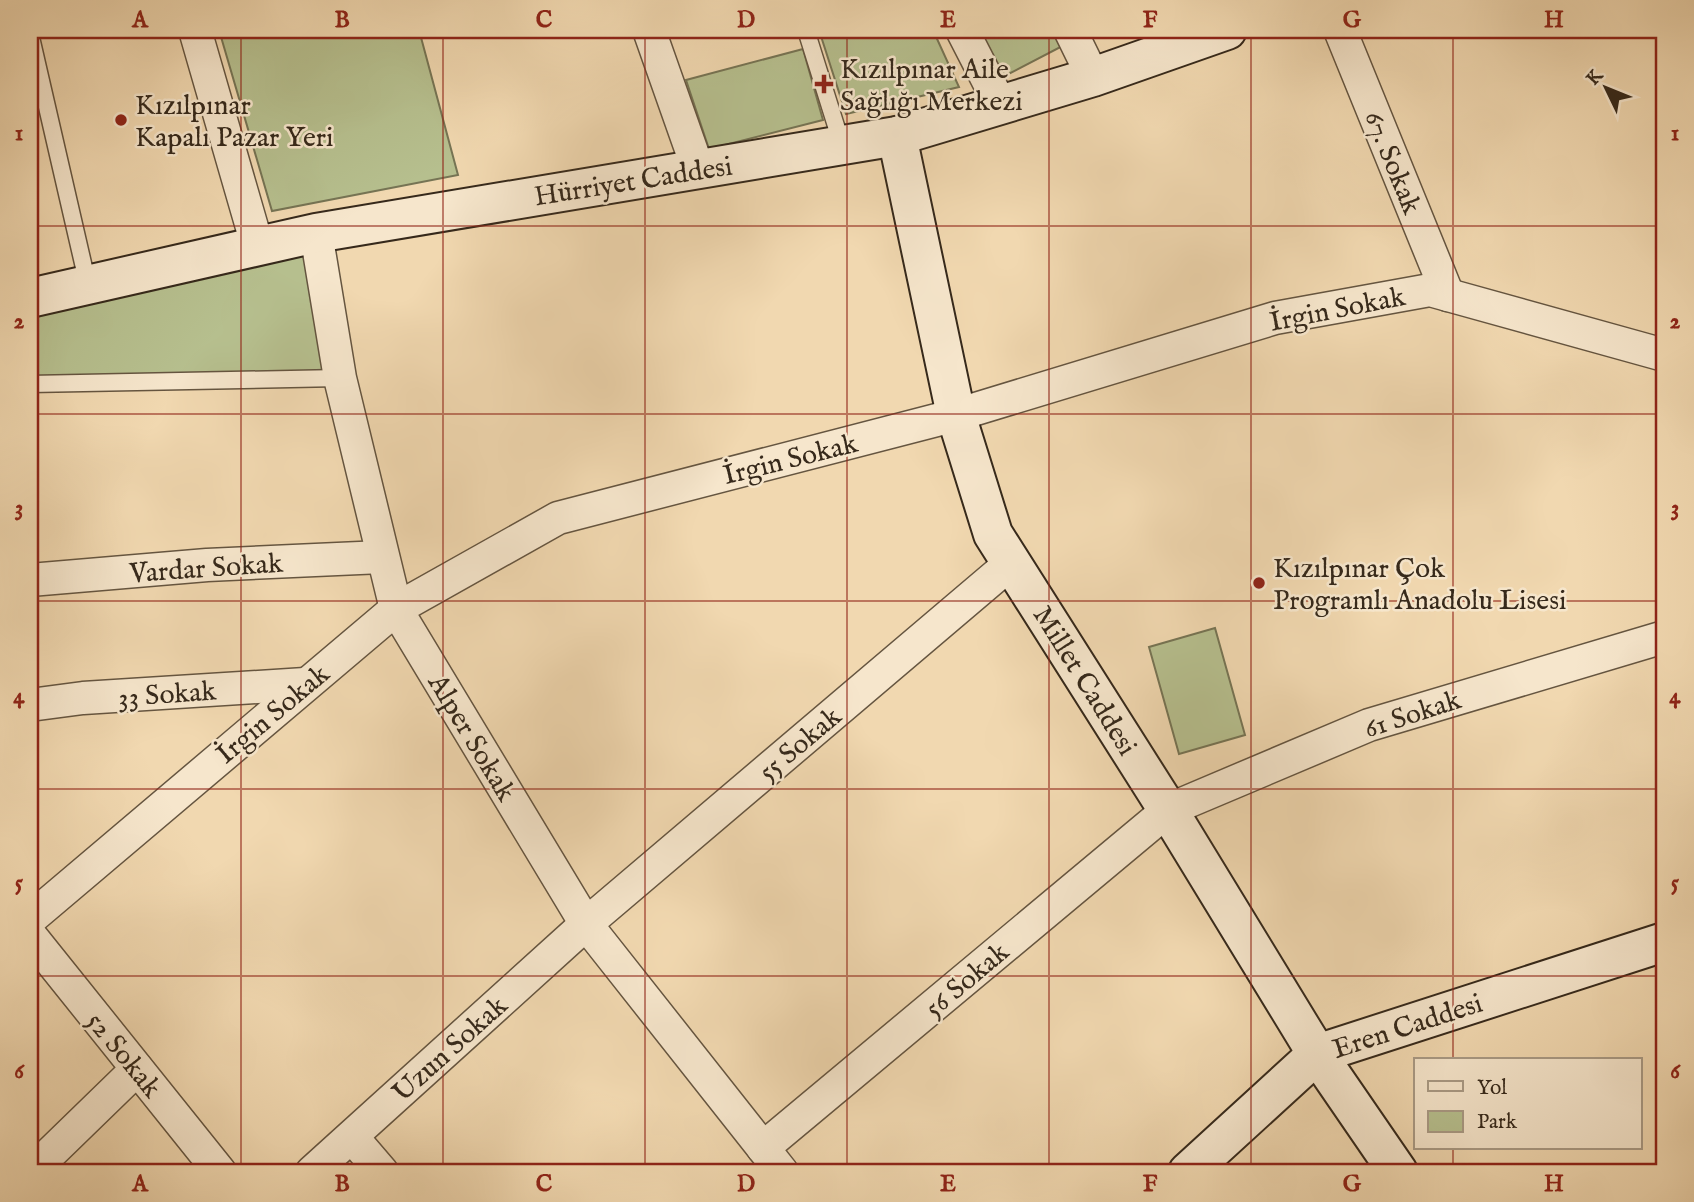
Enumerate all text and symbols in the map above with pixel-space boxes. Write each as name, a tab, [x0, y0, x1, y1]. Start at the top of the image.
text: A	[131, 6, 149, 35]
text: B	[334, 6, 350, 35]
text: C	[536, 6, 553, 35]
text: D	[737, 6, 755, 35]
text: E	[940, 6, 956, 35]
text: F	[1143, 6, 1158, 35]
text: G	[1343, 6, 1362, 35]
text: H	[1544, 6, 1564, 35]
north arrow	[1572, 52, 1642, 122]
place label: Kızılpınar Aile Sağlığı Merkezi	[840, 53, 1023, 120]
text: K	[1582, 64, 1609, 91]
marker: Kızılpınar Aile Sağlığı Merkezi	[814, 74, 834, 94]
place label: Kızılpınar Kapalı Pazar Yeri	[135, 89, 334, 156]
street label: 67. Sokak	[1355, 106, 1429, 221]
marker: Kızılpınar Kapalı Pazar Yeri	[113, 112, 129, 128]
text: 1	[15, 119, 23, 148]
text: 1	[1671, 119, 1679, 148]
street label: Hürriyet Caddesi	[532, 150, 735, 215]
street label: İrgin Sokak	[1267, 280, 1409, 341]
text: 2	[14, 307, 25, 336]
text: 2	[1670, 307, 1681, 336]
street label: İrgin Sokak	[720, 427, 862, 494]
text: 3	[15, 494, 23, 523]
text: 3	[1671, 494, 1679, 523]
street label: Vardar Sokak	[127, 547, 285, 592]
place label: Kızılpınar Çok Programlı Anadolu Lisesi	[1273, 552, 1566, 619]
marker: Kızılpınar Çok Programlı Anadolu Lisesi	[1251, 575, 1267, 591]
street label: Millet Caddesi	[1024, 600, 1144, 763]
street label: İrgin Sokak	[210, 657, 338, 772]
street label: Alper Sokak	[419, 667, 523, 809]
street label: 33 Sokak	[117, 675, 218, 716]
text: 4	[13, 682, 25, 711]
text: 4	[1669, 682, 1681, 711]
street label: 61 Sokak	[1360, 683, 1466, 747]
street label: 55 Sokak	[752, 699, 850, 790]
text: 5	[15, 869, 24, 898]
text: 5	[1671, 869, 1680, 898]
street label: 56 Sokak	[918, 935, 1018, 1026]
street label: Eren Caddesi	[1328, 987, 1487, 1068]
street label: Uzun Sokak	[386, 988, 516, 1111]
street label: 52 Sokak	[78, 1005, 169, 1106]
text: 6	[14, 1057, 25, 1086]
text: 6	[1670, 1057, 1681, 1086]
legend	[1414, 1058, 1642, 1150]
text: Yol	[1477, 1075, 1507, 1102]
text: Park	[1477, 1109, 1518, 1136]
text: A	[131, 1170, 149, 1199]
text: B	[334, 1170, 350, 1199]
text: C	[536, 1170, 553, 1199]
text: D	[737, 1170, 755, 1199]
text: E	[940, 1170, 956, 1199]
text: F	[1143, 1170, 1158, 1199]
text: G	[1343, 1170, 1362, 1199]
text: H	[1544, 1170, 1564, 1199]

